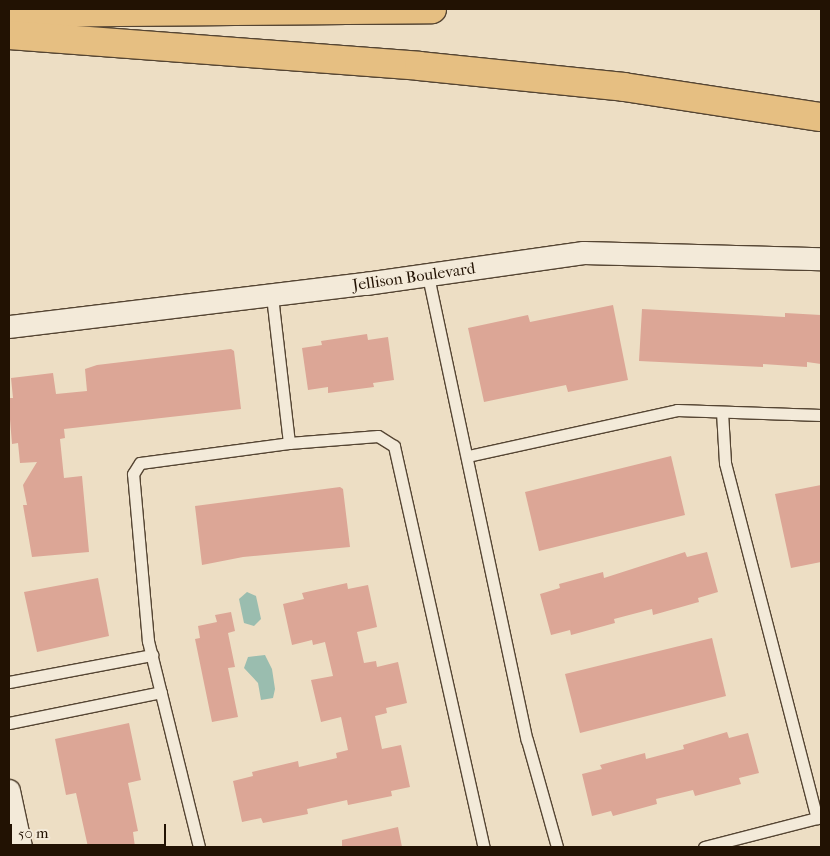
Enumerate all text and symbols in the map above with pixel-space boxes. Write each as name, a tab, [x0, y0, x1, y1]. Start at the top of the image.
street label: Jellison Boulevard	[351, 259, 477, 295]
scale bar	[12, 814, 169, 846]
text: 50 m	[18, 824, 48, 842]

